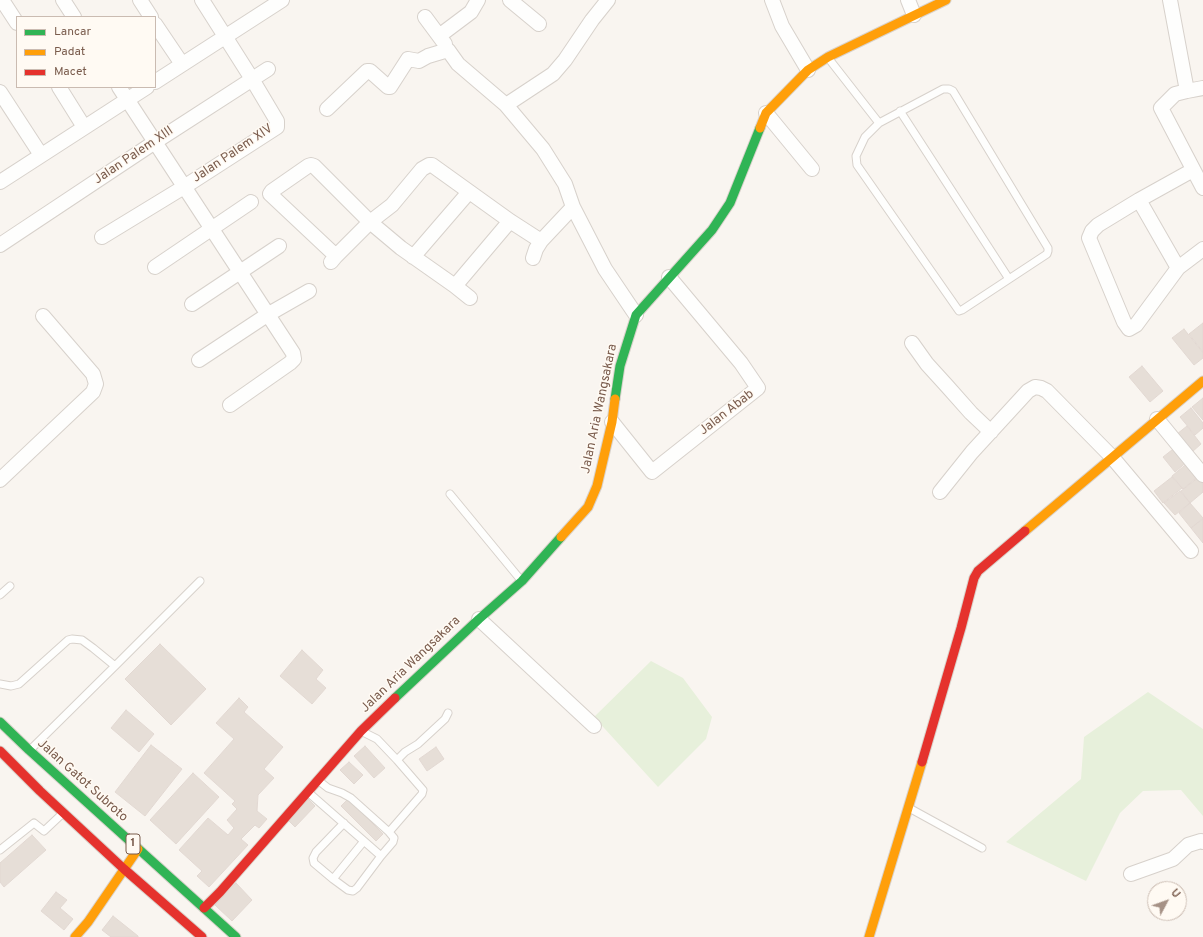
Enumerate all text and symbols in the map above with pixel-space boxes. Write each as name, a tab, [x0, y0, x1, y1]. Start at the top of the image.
legend	[16, 16, 156, 88]
text: Lancar	[54, 24, 91, 40]
text: Padat	[54, 44, 85, 60]
text: Macet	[54, 64, 87, 80]
street label: Jalan Palem XIV	[190, 121, 276, 187]
street label: Jalan Palem XIII	[91, 124, 177, 188]
street label: Jalan Aria Wangsakara	[579, 343, 621, 475]
street label: Jalan Abab	[697, 387, 757, 439]
street label: Jalan Aria Wangsakara	[358, 613, 464, 717]
street label: Jalan Gatot Subroto	[34, 736, 130, 826]
road number: 1	[126, 834, 140, 854]
north arrow	[1147, 881, 1187, 921]
text: U	[1167, 886, 1183, 901]

